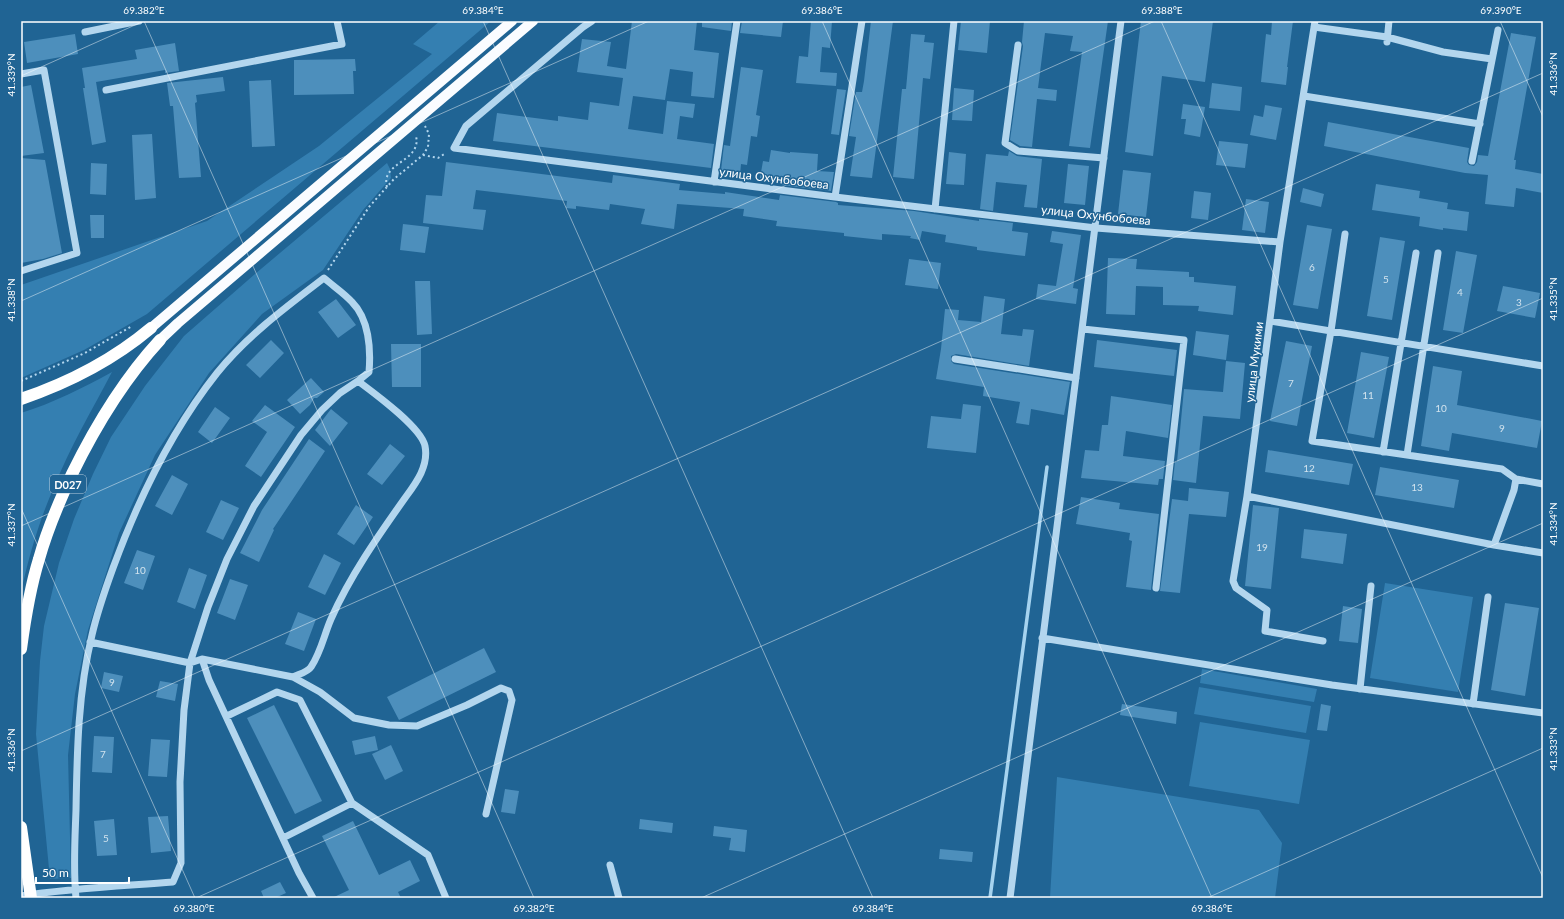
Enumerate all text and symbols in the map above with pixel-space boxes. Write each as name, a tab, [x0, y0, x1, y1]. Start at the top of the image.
text: 69.382°E	[123, 4, 165, 16]
text: 69.384°E	[462, 4, 504, 16]
text: 69.386°E	[801, 4, 843, 16]
text: 69.388°E	[1141, 4, 1183, 16]
text: 69.390°E	[1480, 4, 1522, 16]
text: 41.336°N	[1547, 52, 1559, 96]
text: 41.339°N	[5, 53, 17, 97]
street label: улица Охунбобоева	[718, 164, 830, 192]
street label: улица Охунбобоева	[1040, 202, 1152, 228]
house number: 6	[1309, 261, 1315, 273]
house number: 5	[1383, 273, 1389, 285]
text: 41.335°N	[1547, 277, 1559, 321]
text: 41.338°N	[5, 278, 17, 322]
house number: 4	[1457, 286, 1463, 298]
house number: 3	[1516, 296, 1522, 308]
street label: улица Мукими	[1242, 321, 1266, 403]
house number: 7	[1288, 377, 1294, 389]
house number: 11	[1362, 389, 1374, 401]
house number: 10	[1435, 402, 1447, 414]
house number: 9	[1499, 422, 1505, 434]
house number: 12	[1303, 462, 1315, 474]
road number: D027	[50, 475, 86, 493]
house number: 13	[1411, 481, 1423, 493]
text: 41.334°N	[1547, 502, 1559, 546]
text: 41.337°N	[5, 503, 17, 547]
house number: 19	[1256, 541, 1268, 553]
house number: 10	[134, 564, 146, 576]
house number: 9	[109, 676, 115, 688]
text: 41.333°N	[1547, 727, 1559, 771]
text: 41.336°N	[5, 728, 17, 772]
house number: 7	[100, 748, 106, 760]
house number: 5	[103, 832, 109, 844]
scale bar	[36, 859, 129, 885]
text: 50 m	[42, 865, 69, 880]
text: 69.380°E	[173, 902, 215, 914]
text: 69.382°E	[513, 902, 555, 914]
text: 69.384°E	[852, 902, 894, 914]
text: 69.386°E	[1191, 902, 1233, 914]

